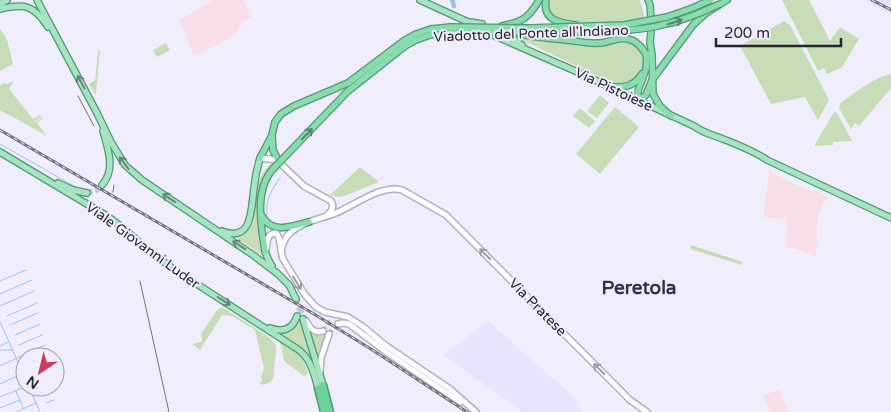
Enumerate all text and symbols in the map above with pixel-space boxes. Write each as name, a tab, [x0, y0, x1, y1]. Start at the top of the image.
scale bar	[716, 15, 841, 47]
one-way arrow	[666, 16, 682, 26]
street label: Viadotto del Ponte all'Indiano	[433, 22, 629, 45]
text: 200 m	[724, 24, 770, 42]
street label: Via Pistoiese	[572, 64, 655, 115]
one-way arrow	[75, 76, 85, 90]
one-way arrow	[301, 127, 313, 140]
one-way arrow	[119, 157, 130, 170]
one-way arrow	[162, 193, 176, 204]
street label: Viale Giovanni Luder	[82, 198, 203, 293]
one-way arrow	[232, 240, 246, 250]
one-way arrow	[479, 247, 491, 260]
one-way arrow	[292, 275, 302, 289]
street label: Via Pratese	[505, 275, 570, 340]
district label: Peretola	[601, 277, 677, 299]
one-way arrow	[216, 297, 230, 307]
north arrow	[15, 347, 65, 397]
one-way arrow	[594, 363, 606, 375]
text: N	[23, 372, 42, 392]

